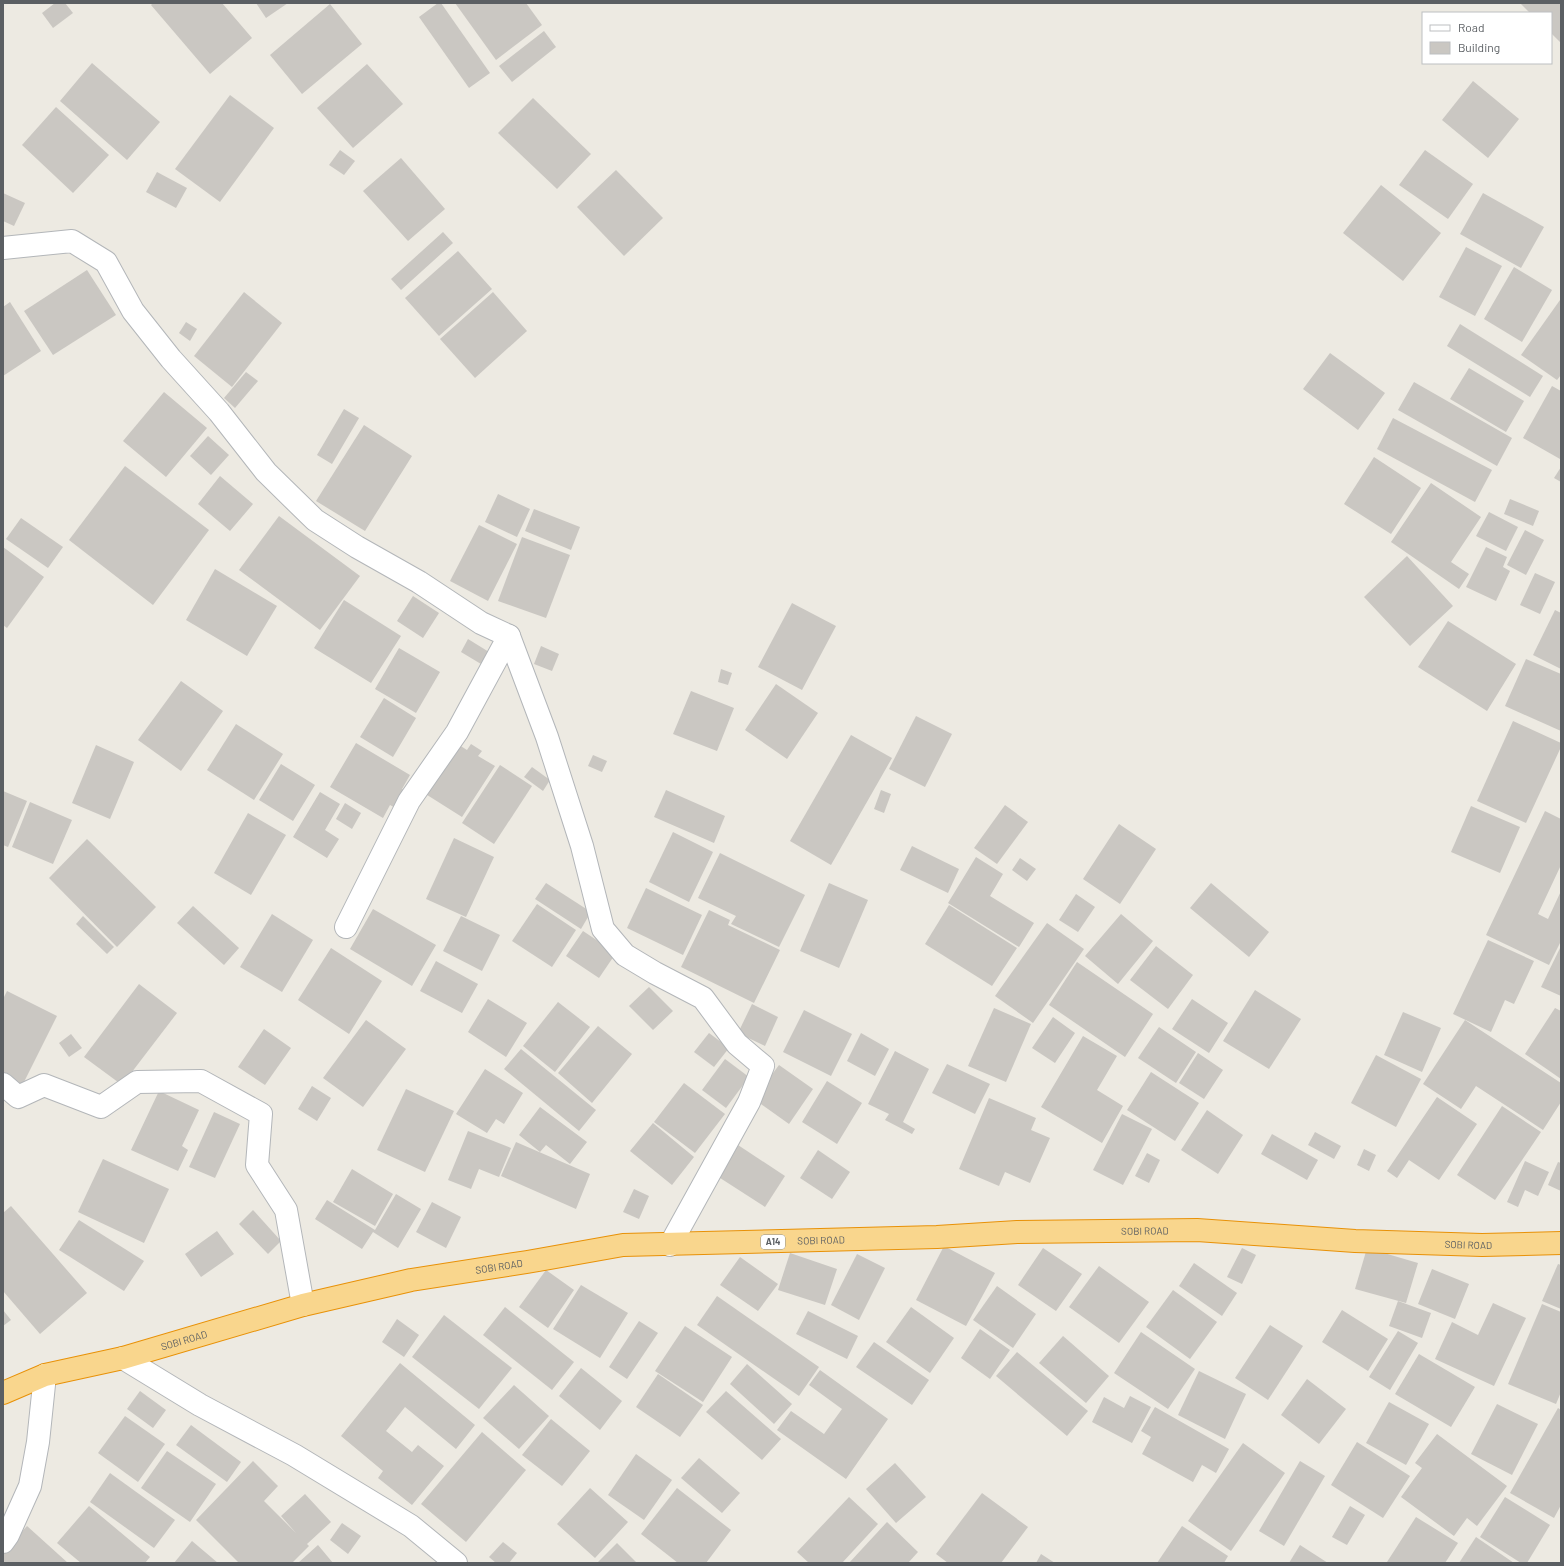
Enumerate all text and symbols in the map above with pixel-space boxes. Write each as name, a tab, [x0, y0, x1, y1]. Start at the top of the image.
legend	[1422, 12, 1552, 64]
text: Road	[1458, 20, 1485, 34]
text: Building	[1458, 40, 1500, 54]
street label: SOBI ROAD	[1121, 1224, 1169, 1237]
street label: SOBI ROAD	[797, 1233, 845, 1247]
road number: A14	[761, 1235, 785, 1249]
street label: SOBI ROAD	[1444, 1238, 1492, 1251]
street label: SOBI ROAD	[475, 1257, 523, 1276]
street label: SOBI ROAD	[159, 1328, 208, 1353]

